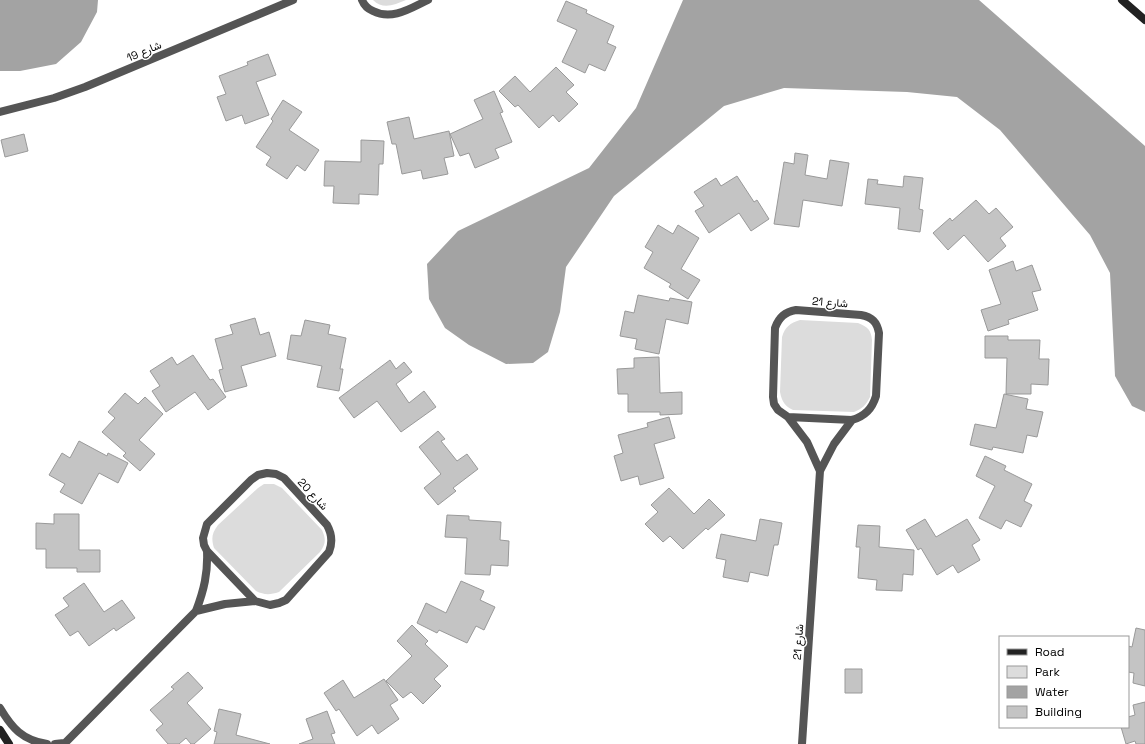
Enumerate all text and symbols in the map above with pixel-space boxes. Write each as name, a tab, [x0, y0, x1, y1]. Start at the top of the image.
street label: شارع 19	[125, 37, 164, 65]
street label: شارع 21	[811, 294, 849, 311]
street label: شارع 20	[294, 475, 332, 514]
street label: شارع 21	[790, 623, 807, 661]
legend	[999, 636, 1129, 728]
text: Road	[1035, 644, 1064, 660]
text: Park	[1035, 664, 1060, 680]
text: Water	[1035, 684, 1069, 700]
text: Building	[1035, 704, 1082, 720]

